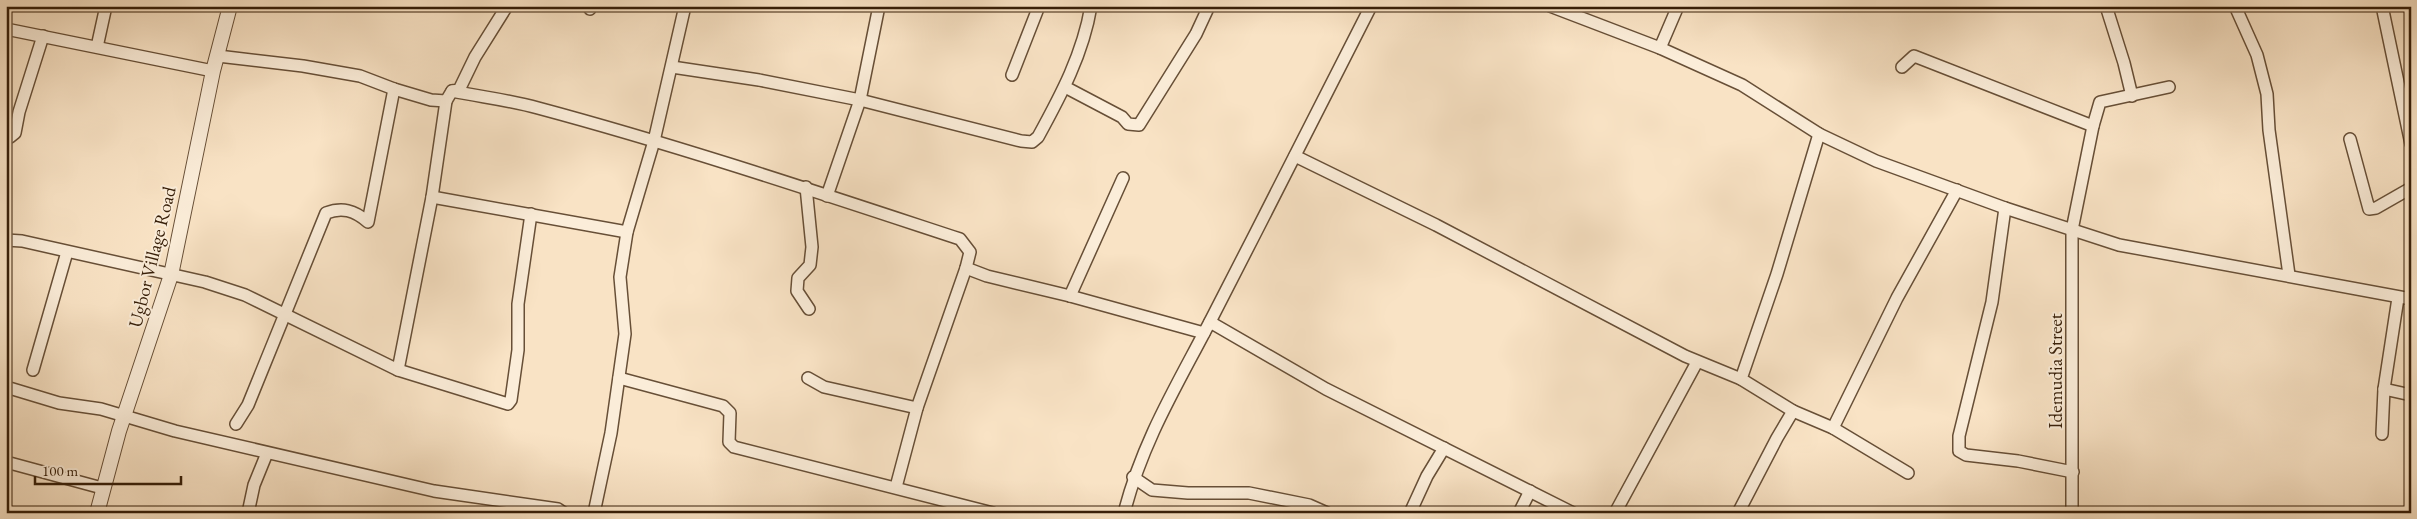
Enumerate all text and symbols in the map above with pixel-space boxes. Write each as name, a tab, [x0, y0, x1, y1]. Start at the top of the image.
street label: Ugbor Village Road	[122, 183, 182, 330]
street label: Idemudia Street	[2043, 313, 2068, 429]
scale bar	[35, 454, 181, 486]
text: 100 m	[42, 461, 79, 480]

